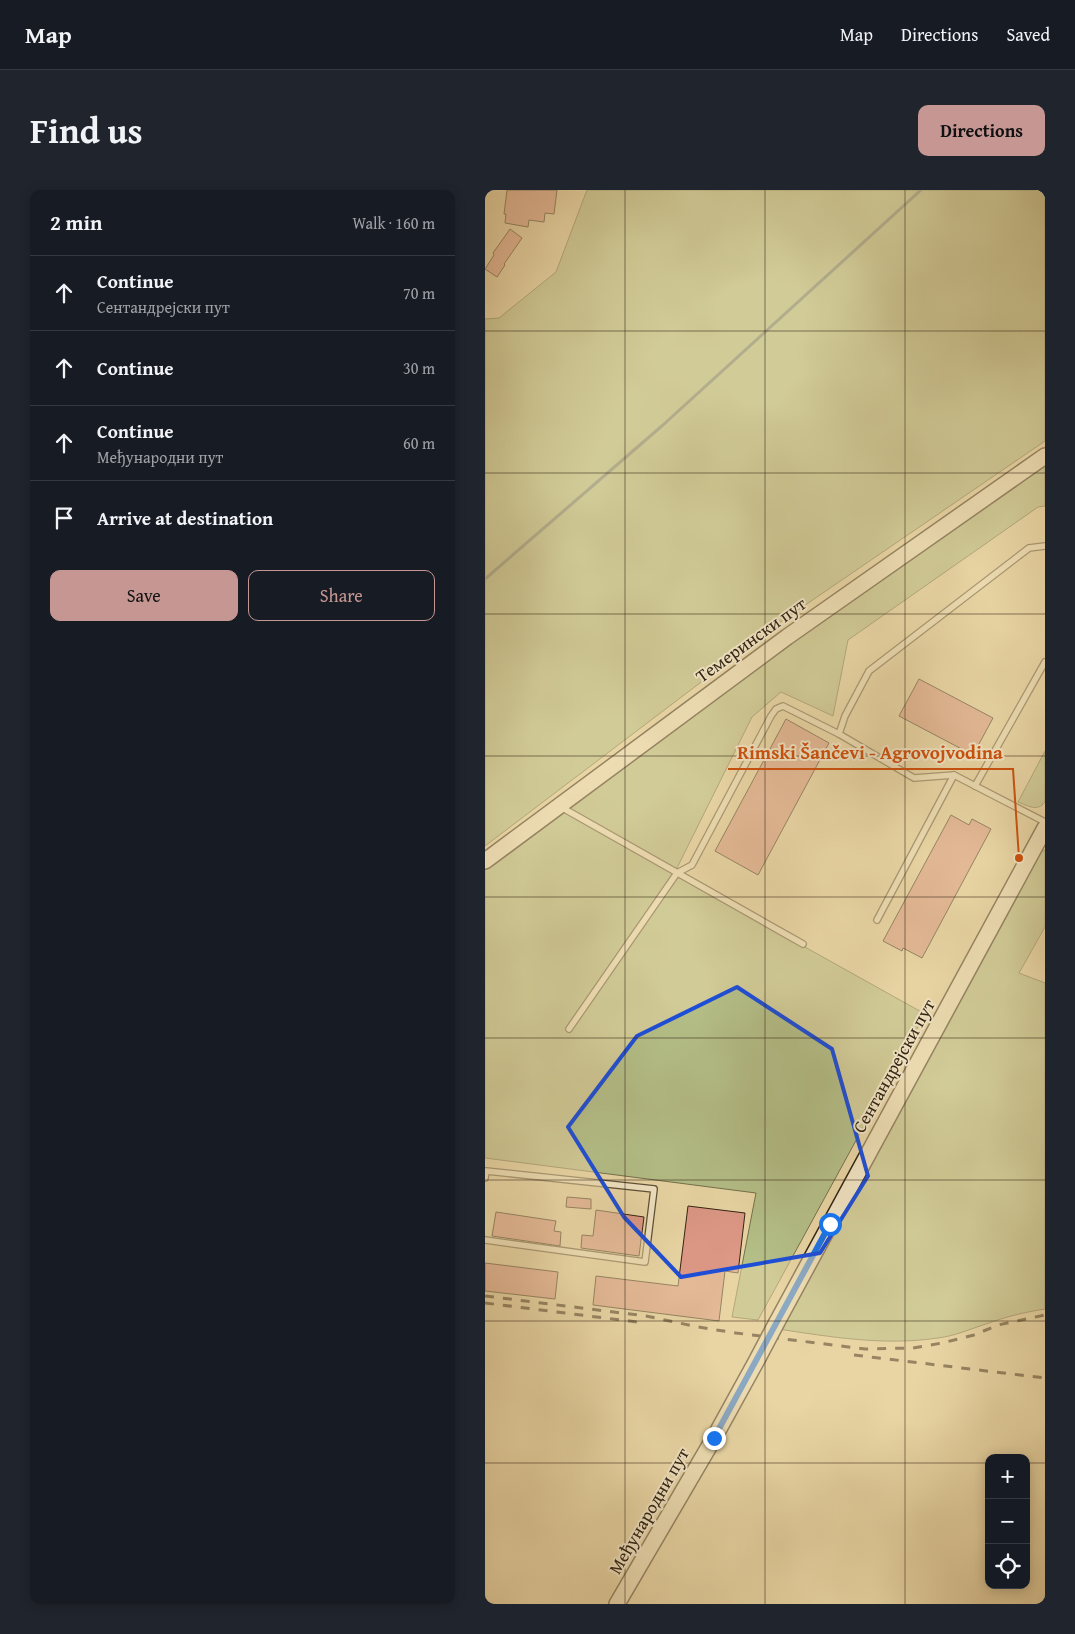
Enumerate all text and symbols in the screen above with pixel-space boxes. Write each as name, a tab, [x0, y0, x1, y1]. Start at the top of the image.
text: Map	[25, 17, 72, 52]
text: Map	[840, 21, 873, 48]
text: Directions	[901, 21, 978, 48]
text: Saved	[1006, 21, 1050, 48]
text: Find us	[30, 105, 143, 156]
button: Directions	[918, 105, 1045, 156]
text: 2 min	[50, 207, 102, 238]
text: Walk · 160 m	[352, 211, 435, 235]
text: Continue	[97, 267, 174, 295]
icon: ahead	[50, 279, 78, 307]
text: 70 m	[403, 281, 435, 305]
text: Сентандрејски пут	[97, 295, 230, 319]
icon: ahead	[50, 354, 78, 382]
text: Continue	[97, 354, 174, 382]
text: 30 m	[403, 356, 435, 380]
text: Continue	[97, 417, 174, 445]
icon: ahead	[50, 429, 78, 457]
text: 60 m	[403, 431, 435, 455]
text: Међународни пут	[97, 445, 223, 469]
icon: arrive	[50, 504, 78, 532]
text: Arrive at destination	[97, 504, 273, 532]
button: Save	[50, 570, 238, 621]
button: Share	[248, 570, 435, 621]
street label: Темерински пут	[690, 590, 812, 689]
callout: Rimski Šančevi - Agrovojvodina	[728, 735, 1013, 769]
text: Rimski Šančevi - Agrovojvodina	[737, 738, 1003, 766]
street label: Сентандрејски пут	[846, 994, 942, 1138]
route start	[819, 1213, 842, 1236]
route end	[703, 1427, 726, 1450]
street label: Међународни пут	[601, 1442, 696, 1579]
map controls	[985, 1454, 1030, 1589]
button: +	[985, 1454, 1030, 1499]
button: −	[985, 1499, 1030, 1544]
button: locate	[985, 1544, 1030, 1589]

